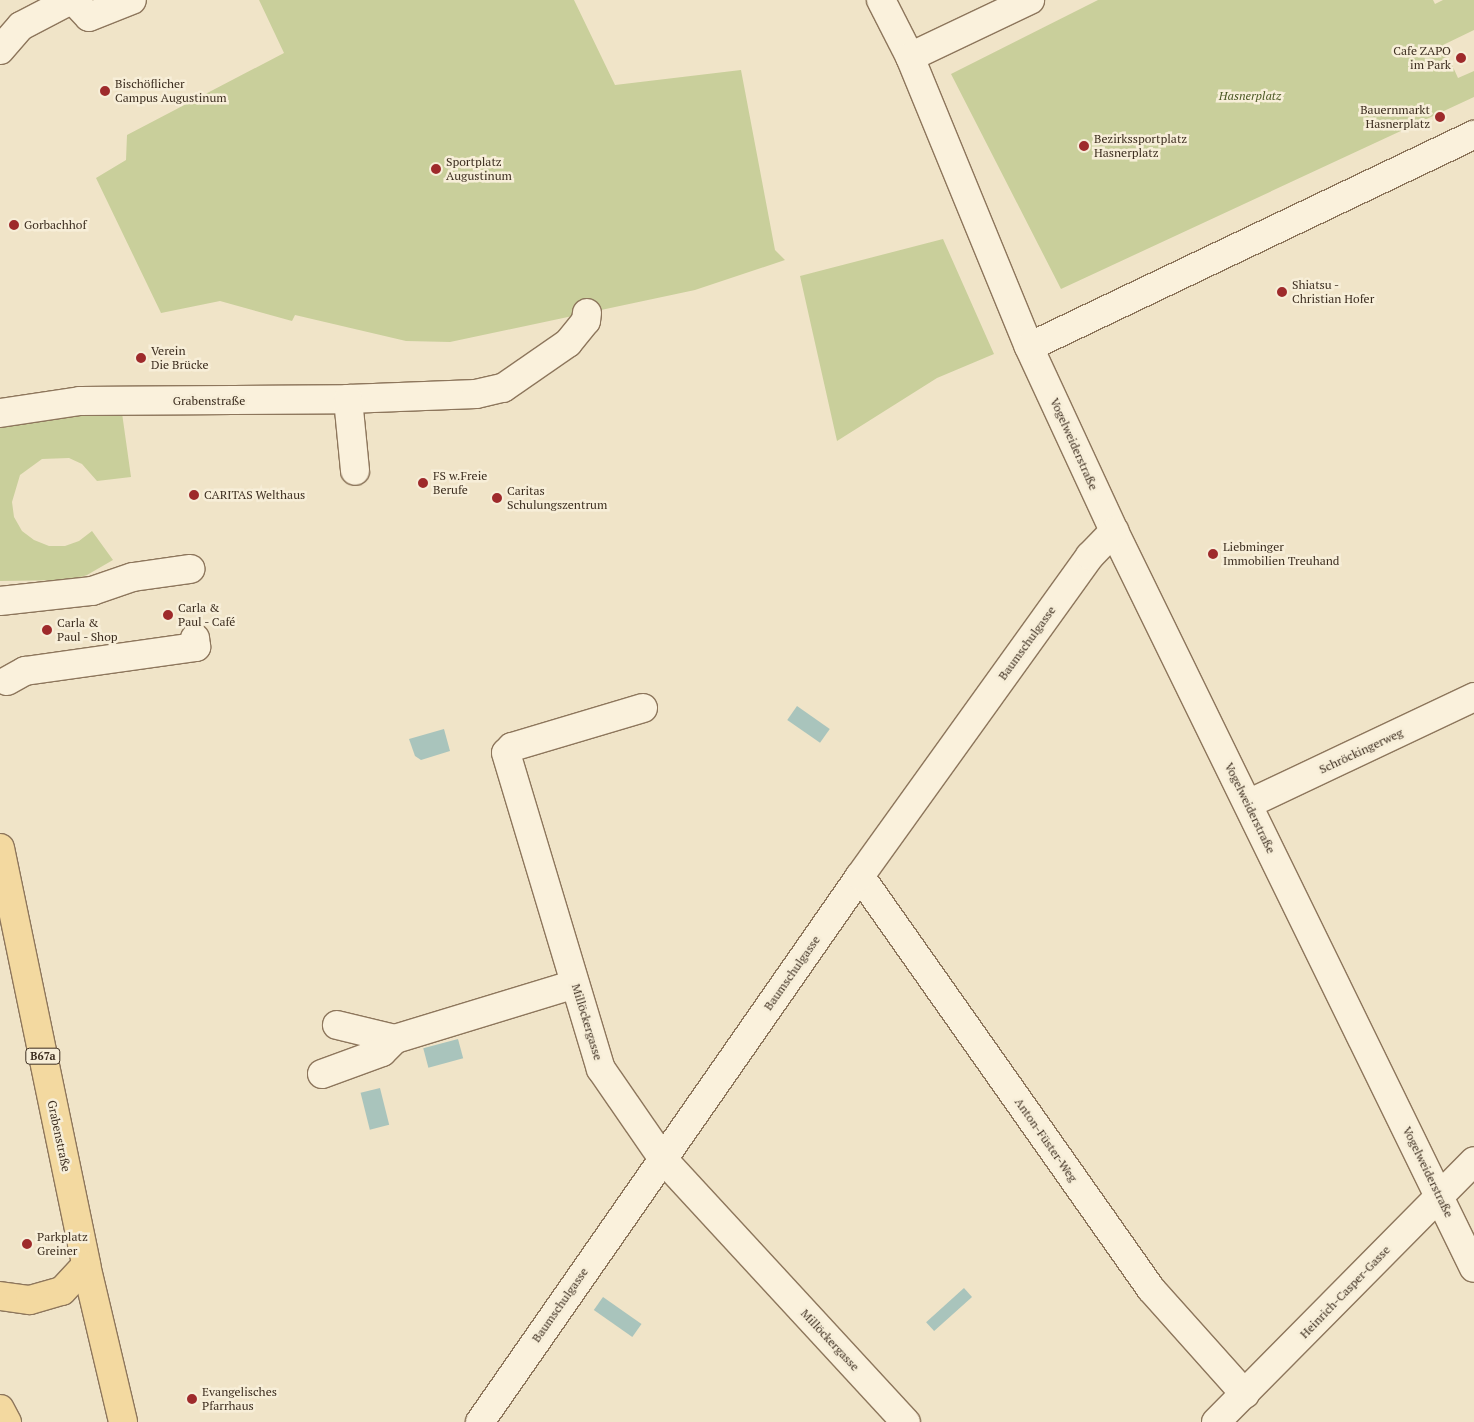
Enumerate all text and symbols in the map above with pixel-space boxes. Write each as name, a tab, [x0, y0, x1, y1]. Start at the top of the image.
place label: Cafe ZAPO im Park	[1393, 44, 1451, 72]
marker: Cafe ZAPO im Park	[1455, 52, 1467, 64]
place label: Bischöflicher Campus Augustinum	[115, 77, 227, 105]
marker: Bischöflicher Campus Augustinum	[99, 85, 111, 97]
park label: Hasnerplatz	[1219, 89, 1281, 103]
place label: Bauernmarkt Hasnerplatz	[1360, 103, 1430, 131]
marker: Bauernmarkt Hasnerplatz	[1434, 111, 1446, 123]
place label: Bezirkssportplatz Hasnerplatz	[1094, 132, 1187, 160]
marker: Bezirkssportplatz Hasnerplatz	[1078, 140, 1090, 152]
place label: Sportplatz Augustinum	[446, 155, 512, 183]
marker: Sportplatz Augustinum	[430, 163, 442, 175]
place label: Gorbachhof	[24, 218, 87, 232]
marker: Gorbachhof	[8, 219, 20, 231]
place label: Shiatsu - Christian Hofer	[1292, 278, 1374, 306]
marker: Shiatsu - Christian Hofer	[1276, 286, 1288, 298]
place label: Verein Die Brücke	[151, 344, 209, 372]
marker: Verein Die Brücke	[135, 352, 147, 364]
street label: Grabenstraße	[173, 394, 245, 408]
street label: Vogelweiderstraße	[1047, 396, 1101, 492]
place label: FS w.Freie Berufe	[433, 469, 487, 497]
marker: FS w.Freie Berufe	[417, 477, 429, 489]
place label: Caritas Schulungszentrum	[507, 484, 607, 512]
place label: CARITAS Welthaus	[204, 488, 305, 502]
marker: CARITAS Welthaus	[188, 489, 200, 501]
marker: Caritas Schulungszentrum	[491, 492, 503, 504]
place label: Liebminger Immobilien Treuhand	[1223, 540, 1340, 568]
marker: Liebminger Immobilien Treuhand	[1207, 548, 1219, 560]
place label: Carla & Paul - Café	[178, 601, 236, 629]
street label: Baumschulgasse	[995, 603, 1059, 683]
marker: Carla & Paul - Café	[162, 609, 174, 621]
place label: Carla & Paul - Shop	[57, 616, 119, 644]
marker: Carla & Paul - Shop	[41, 624, 53, 636]
street label: Schröckingerweg	[1317, 725, 1405, 777]
street label: Vogelweiderstraße	[1222, 760, 1278, 856]
street label: Baumschulgasse	[761, 933, 823, 1013]
street label: Millöckergasse	[569, 982, 605, 1062]
road number: B67a	[24, 1048, 62, 1064]
street label: Anton-Füster-Weg	[1012, 1095, 1080, 1185]
street label: Grabenstraße	[44, 1099, 74, 1173]
street label: Vogelweiderstraße	[1400, 1124, 1456, 1220]
place label: Parkplatz Greiner	[37, 1230, 88, 1258]
marker: Parkplatz Greiner	[21, 1238, 33, 1250]
street label: Heinrich-Casper-Gasse	[1297, 1243, 1393, 1341]
street label: Baumschulgasse	[529, 1265, 591, 1345]
street label: Millöckergasse	[798, 1306, 862, 1374]
place label: Evangelisches Pfarrhaus	[202, 1385, 277, 1413]
marker: Evangelisches Pfarrhaus	[186, 1393, 198, 1405]

